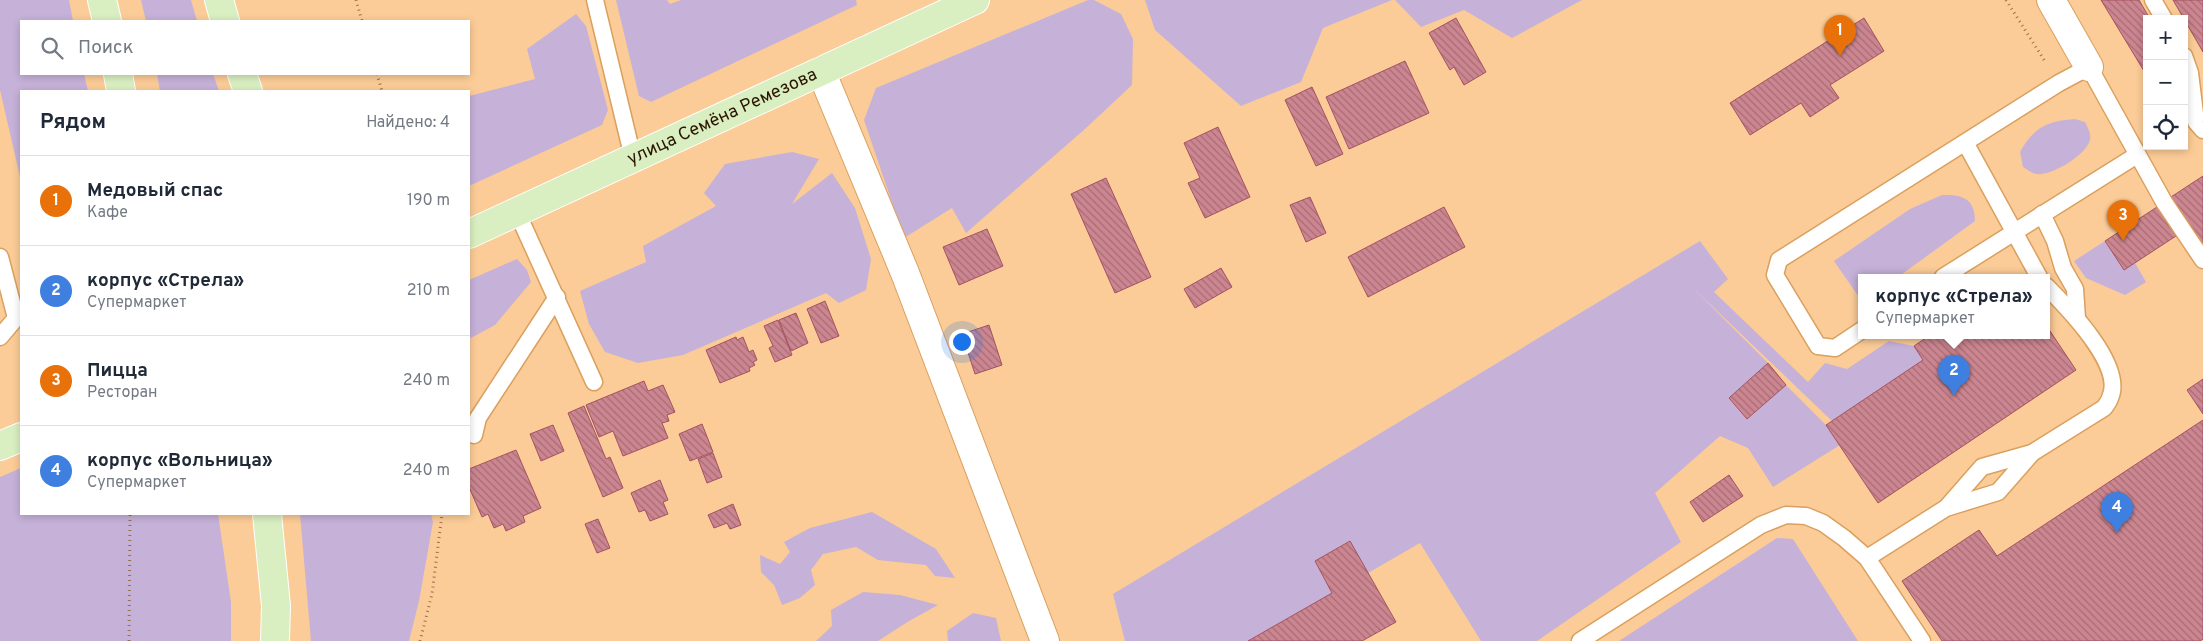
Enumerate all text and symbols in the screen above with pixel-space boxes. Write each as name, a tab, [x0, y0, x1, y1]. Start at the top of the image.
pin: 1	[1824, 15, 1856, 56]
map controls	[2143, 15, 2188, 150]
button: +	[2143, 15, 2188, 60]
search box	[20, 20, 470, 75]
icon: search	[38, 34, 66, 62]
text: Поиск	[78, 36, 134, 60]
button: −	[2143, 60, 2188, 105]
street label: улица Семёна Ремезова	[624, 63, 821, 171]
button: locate	[2143, 105, 2188, 150]
text: Рядом	[40, 109, 106, 136]
text: Найдено: 4	[366, 113, 450, 133]
text: Медовый спас	[87, 179, 223, 203]
text: 1	[53, 191, 59, 211]
text: 190 m	[407, 191, 450, 211]
pin: 3	[2107, 200, 2139, 241]
text: Кафе	[87, 203, 128, 223]
text: корпус «Стрела»	[87, 269, 244, 293]
popup	[1858, 274, 2050, 339]
text: 2	[51, 281, 61, 301]
text: 210 m	[407, 281, 450, 301]
text: корпус «Стрела»	[1875, 285, 2033, 309]
text: Супермаркет	[87, 293, 187, 313]
text: Супермаркет	[1875, 309, 1975, 329]
your location	[949, 329, 975, 355]
pin: 2	[1938, 355, 1970, 396]
text: Пицца	[87, 359, 148, 383]
text: 3	[51, 371, 61, 391]
text: 240 m	[403, 371, 450, 391]
text: Ресторан	[87, 383, 158, 403]
text: корпус «Вольница»	[87, 449, 273, 473]
text: 4	[51, 461, 61, 481]
text: 240 m	[403, 461, 450, 481]
text: Супермаркет	[87, 473, 187, 493]
pin: 4	[2101, 492, 2133, 533]

